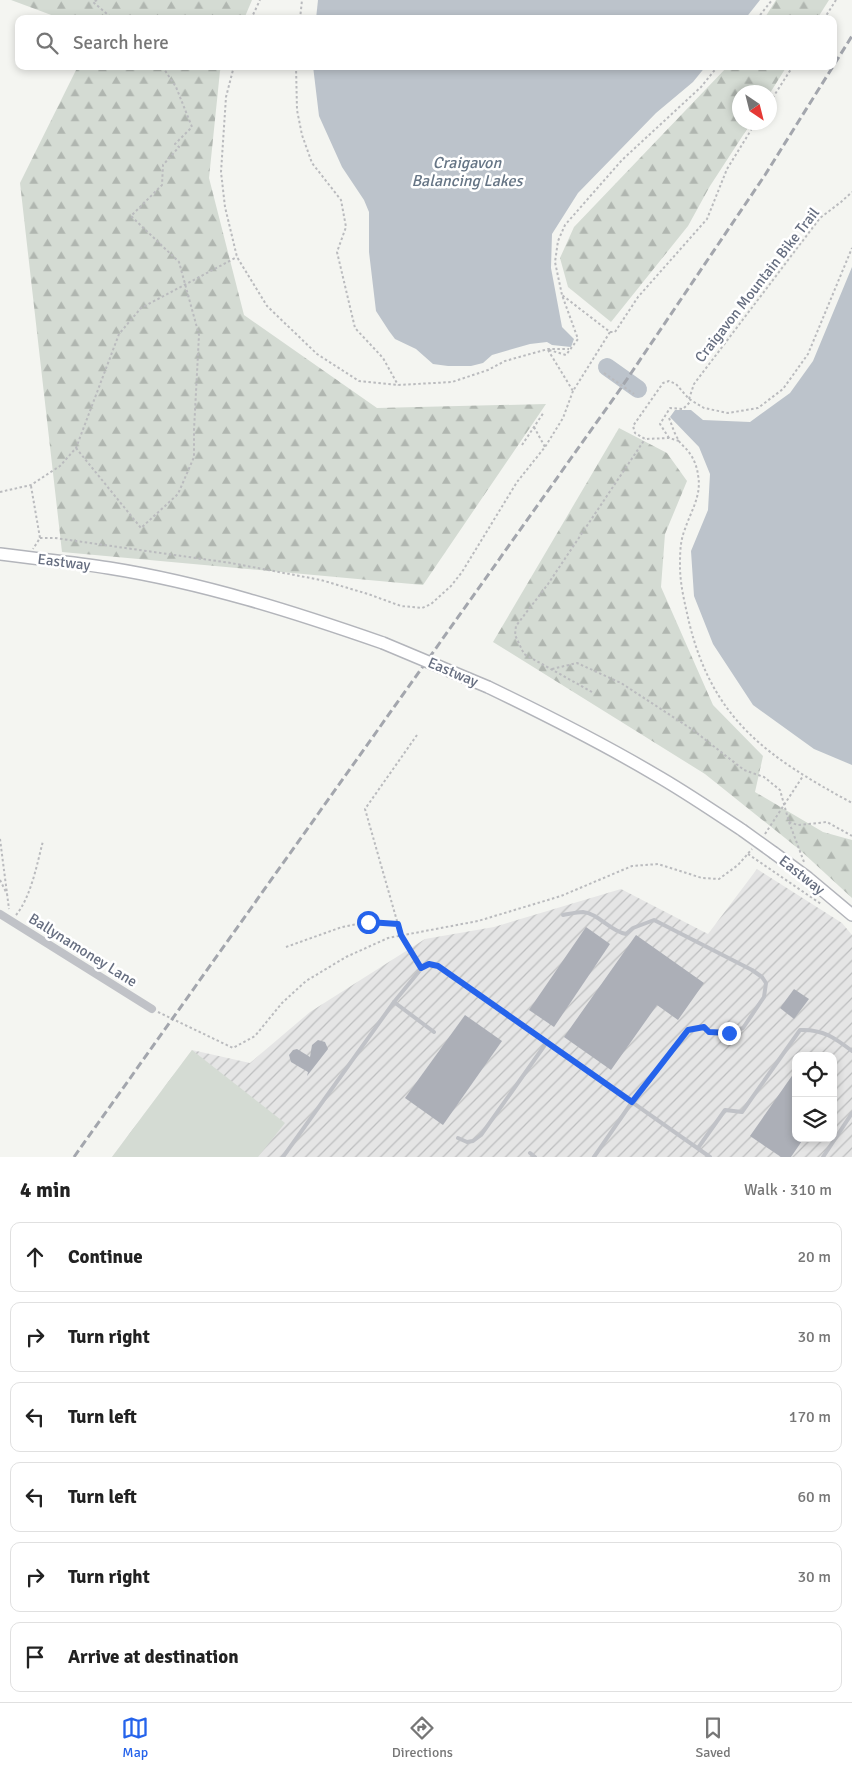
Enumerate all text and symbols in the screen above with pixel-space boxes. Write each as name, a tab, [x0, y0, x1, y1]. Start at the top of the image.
search box	[15, 15, 837, 70]
icon: search	[33, 29, 61, 57]
text: Search here	[73, 31, 169, 55]
north arrow	[732, 85, 777, 130]
water label: Craigavon Balancing Lakes	[411, 153, 525, 191]
street label: Craigavon Mountain Bike Trail	[691, 204, 823, 366]
street label: Eastway	[37, 550, 91, 574]
street label: Eastway	[425, 653, 481, 691]
street label: Eastway	[776, 852, 828, 898]
street label: Ballynamoney Lane	[25, 909, 141, 991]
route start	[357, 911, 380, 934]
route end	[718, 1022, 741, 1045]
map controls	[792, 1052, 837, 1142]
button: locate	[792, 1052, 837, 1097]
button: layers	[792, 1097, 837, 1142]
text: 4 min	[20, 1177, 71, 1203]
text: Walk · 310 m	[744, 1180, 832, 1200]
icon: ahead	[21, 1243, 49, 1271]
text: Continue	[68, 1245, 143, 1269]
text: 20 m	[797, 1247, 831, 1267]
icon: right	[21, 1323, 49, 1351]
text: Turn right	[68, 1325, 150, 1349]
text: 30 m	[797, 1327, 831, 1347]
icon: left	[21, 1403, 49, 1431]
text: Turn left	[68, 1405, 137, 1429]
text: 170 m	[789, 1407, 831, 1427]
icon: left	[21, 1483, 49, 1511]
text: Turn left	[68, 1485, 137, 1509]
text: 60 m	[797, 1487, 831, 1507]
icon: right	[21, 1563, 49, 1591]
text: Turn right	[68, 1565, 150, 1589]
text: 30 m	[797, 1567, 831, 1587]
icon: arrive	[21, 1643, 49, 1671]
text: Arrive at destination	[68, 1645, 239, 1669]
tab: Map	[121, 1714, 149, 1761]
tab: Directions	[392, 1714, 453, 1761]
tab: Saved	[695, 1714, 731, 1761]

